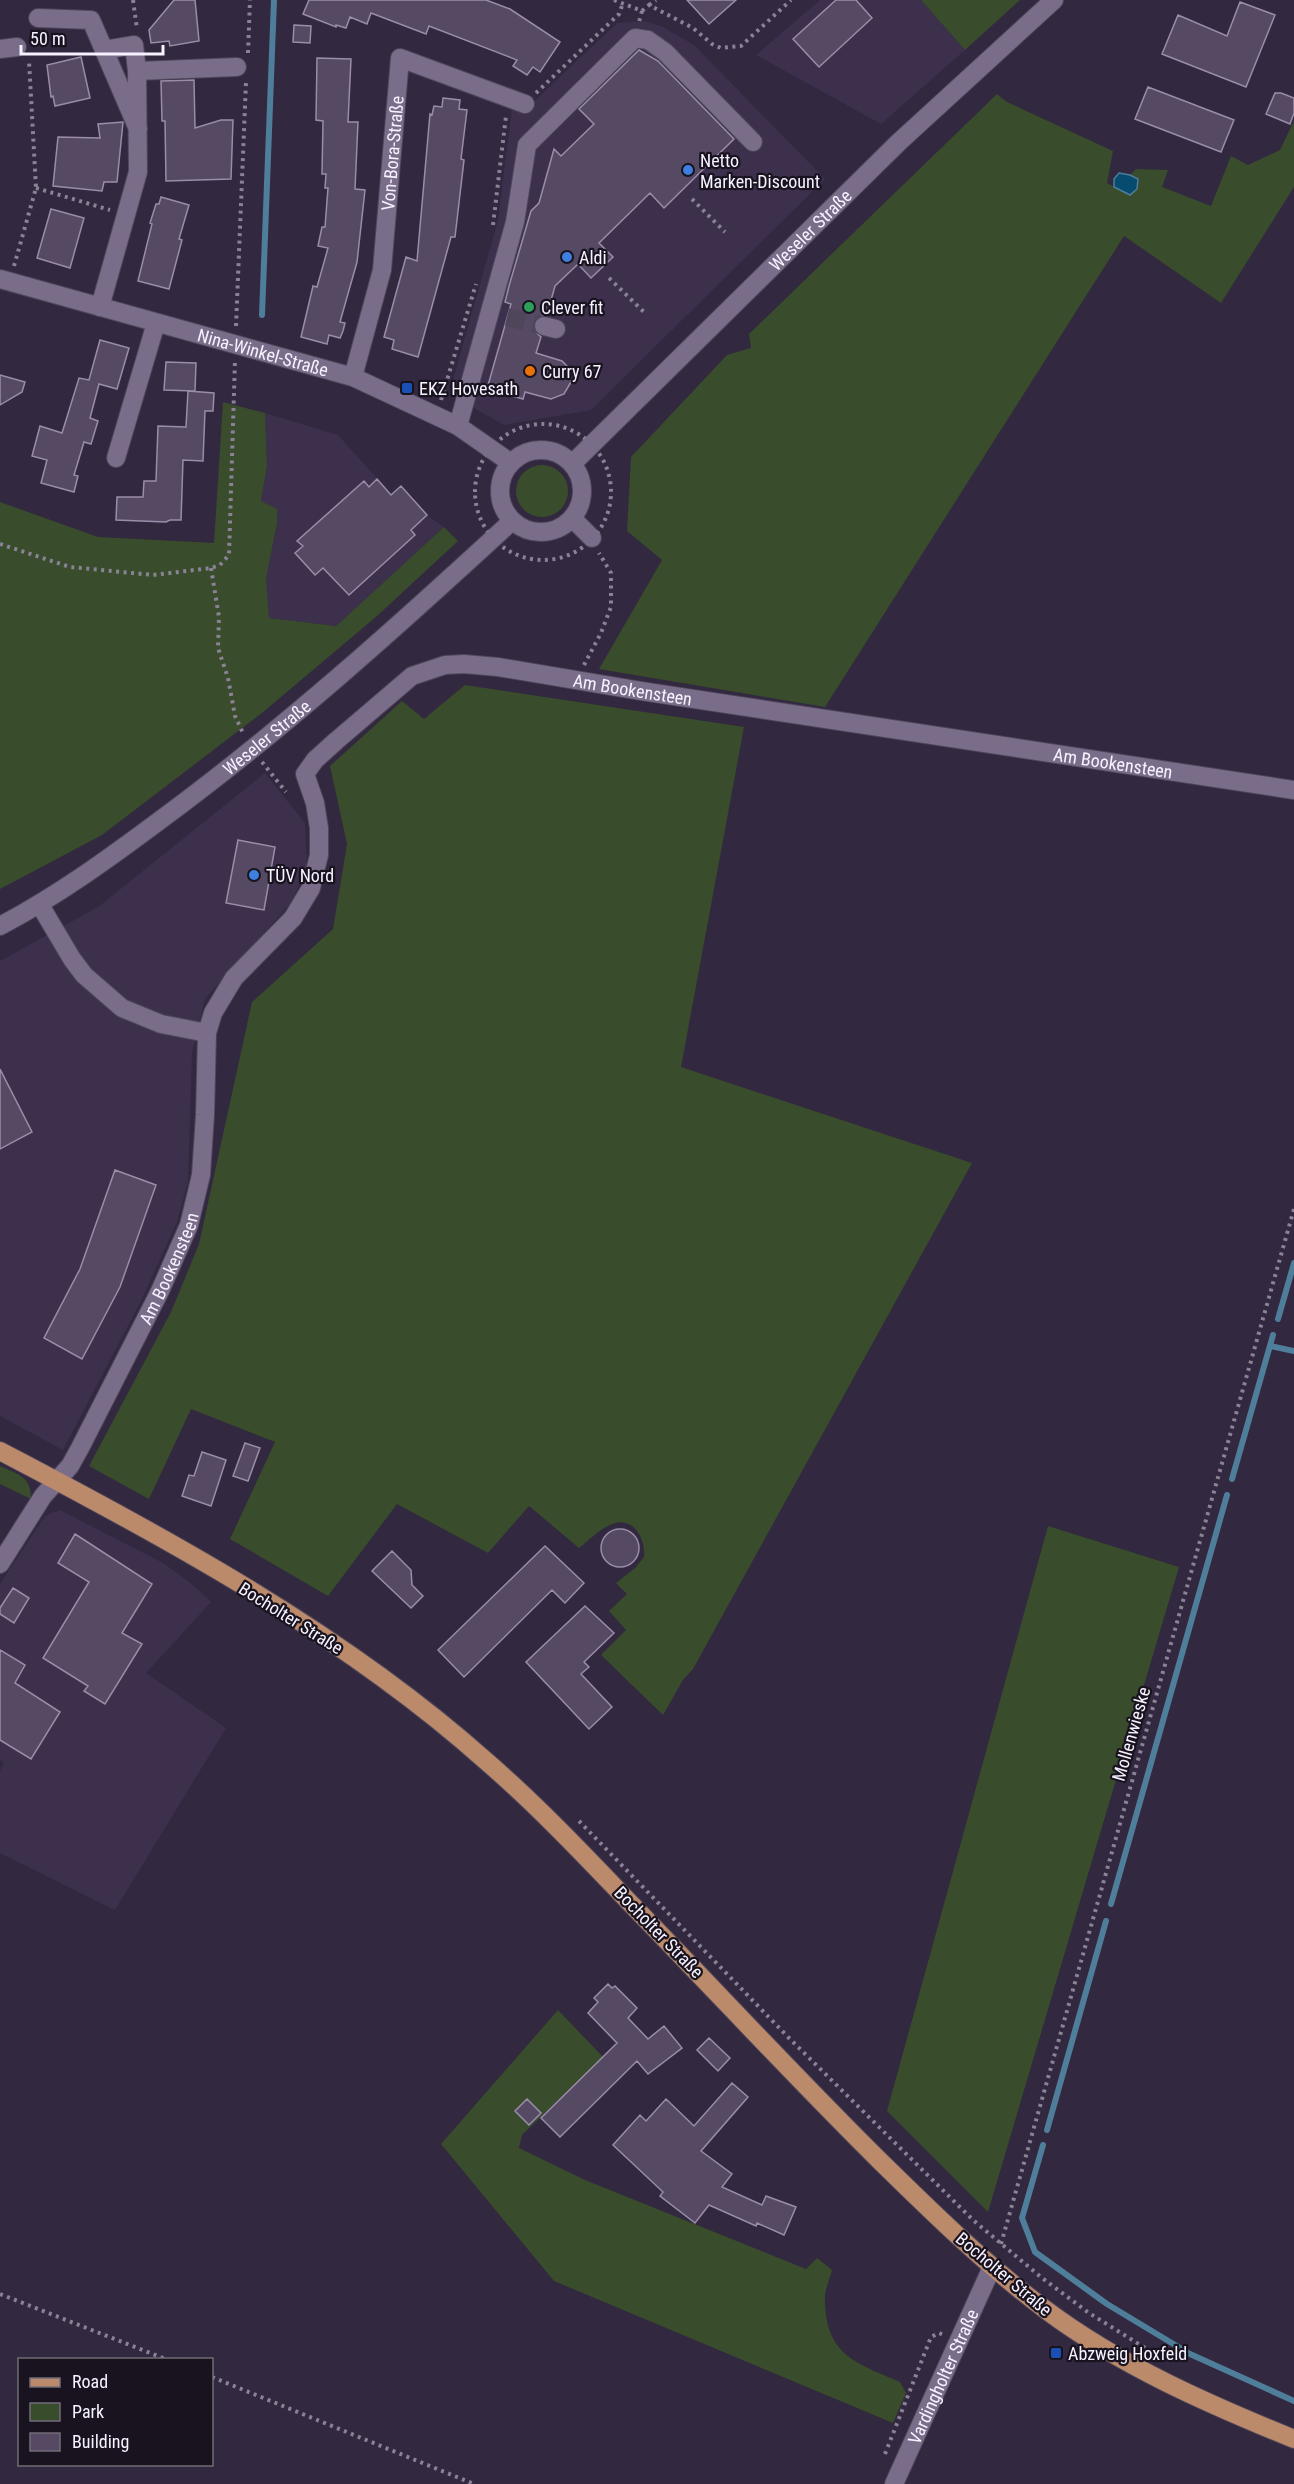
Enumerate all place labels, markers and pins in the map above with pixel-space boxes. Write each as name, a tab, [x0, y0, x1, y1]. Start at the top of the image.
place label: Netto Marken-Discount	[700, 150, 820, 192]
marker: Netto Marken-Discount	[681, 163, 695, 177]
place label: Aldi	[579, 247, 607, 268]
marker: Aldi	[560, 250, 574, 264]
place label: Clever fit	[541, 297, 603, 318]
marker: Clever fit	[522, 300, 536, 314]
place label: Curry 67	[542, 361, 602, 382]
marker: Curry 67	[523, 364, 537, 378]
place label: EKZ Hovesath	[419, 378, 518, 399]
marker: EKZ Hovesath	[400, 381, 414, 395]
place label: TÜV Nord	[266, 865, 334, 886]
marker: TÜV Nord	[247, 868, 261, 882]
place label: Abzweig Hoxfeld	[1068, 2343, 1187, 2364]
marker: Abzweig Hoxfeld	[1049, 2346, 1063, 2360]

